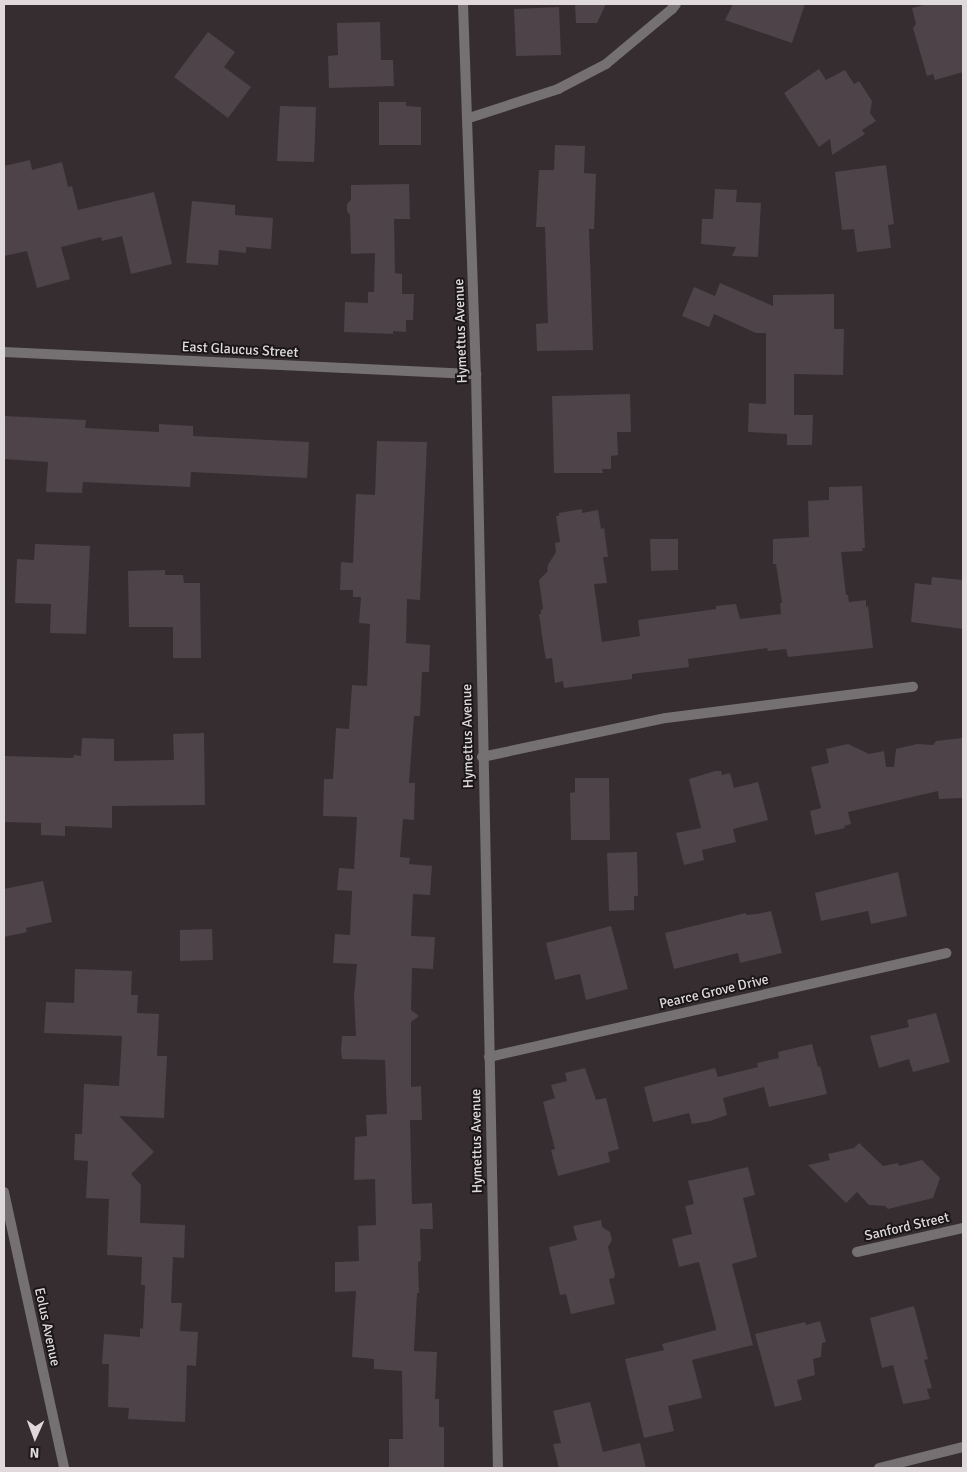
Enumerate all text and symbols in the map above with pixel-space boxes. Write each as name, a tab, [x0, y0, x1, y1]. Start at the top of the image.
street label: Hymettus Avenue	[451, 278, 471, 384]
street label: East Glaucus Street	[181, 339, 299, 361]
street label: Hymettus Avenue	[459, 684, 477, 788]
street label: Pearce Grove Drive	[658, 971, 770, 1013]
street label: Hymettus Avenue	[468, 1089, 486, 1193]
street label: Sanford Street	[863, 1209, 951, 1245]
street label: Eolus Avenue	[31, 1286, 63, 1368]
north arrow	[10, 1412, 60, 1462]
text: N	[29, 1444, 40, 1461]

